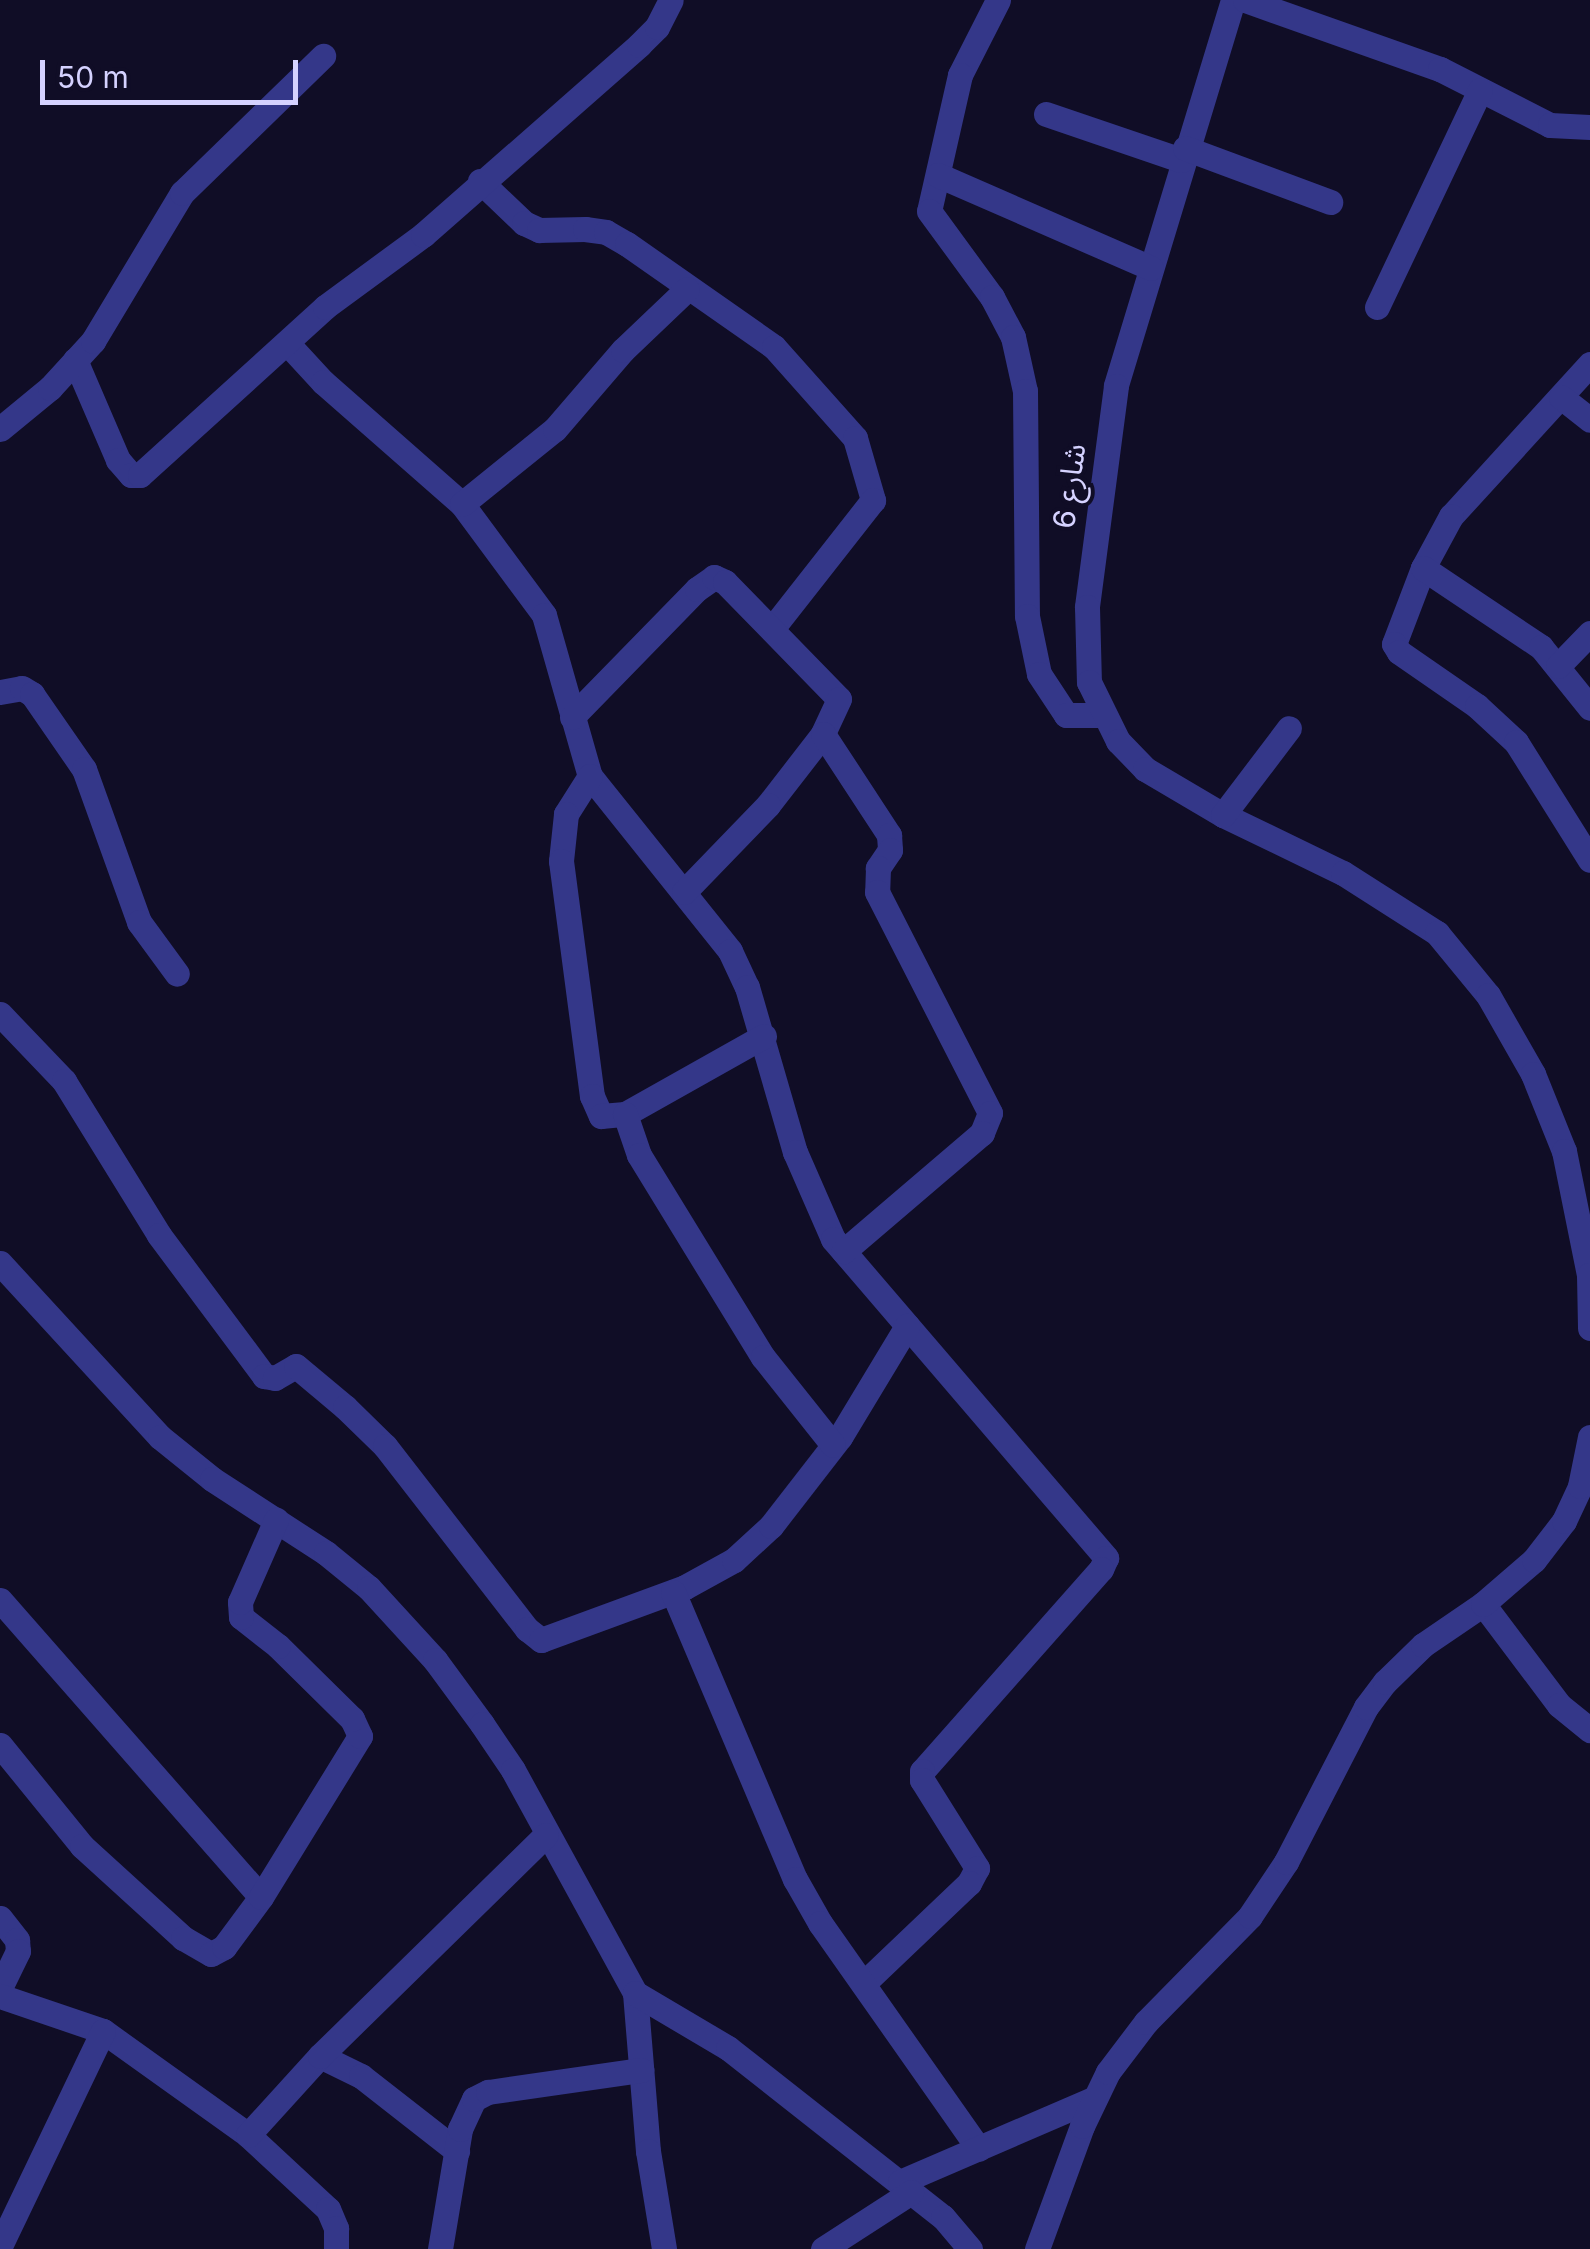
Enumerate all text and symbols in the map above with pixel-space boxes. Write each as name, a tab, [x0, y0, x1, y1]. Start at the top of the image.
scale bar	[45, 40, 302, 102]
text: 50 m	[57, 59, 129, 95]
street label: شارع 6	[1045, 441, 1093, 531]

